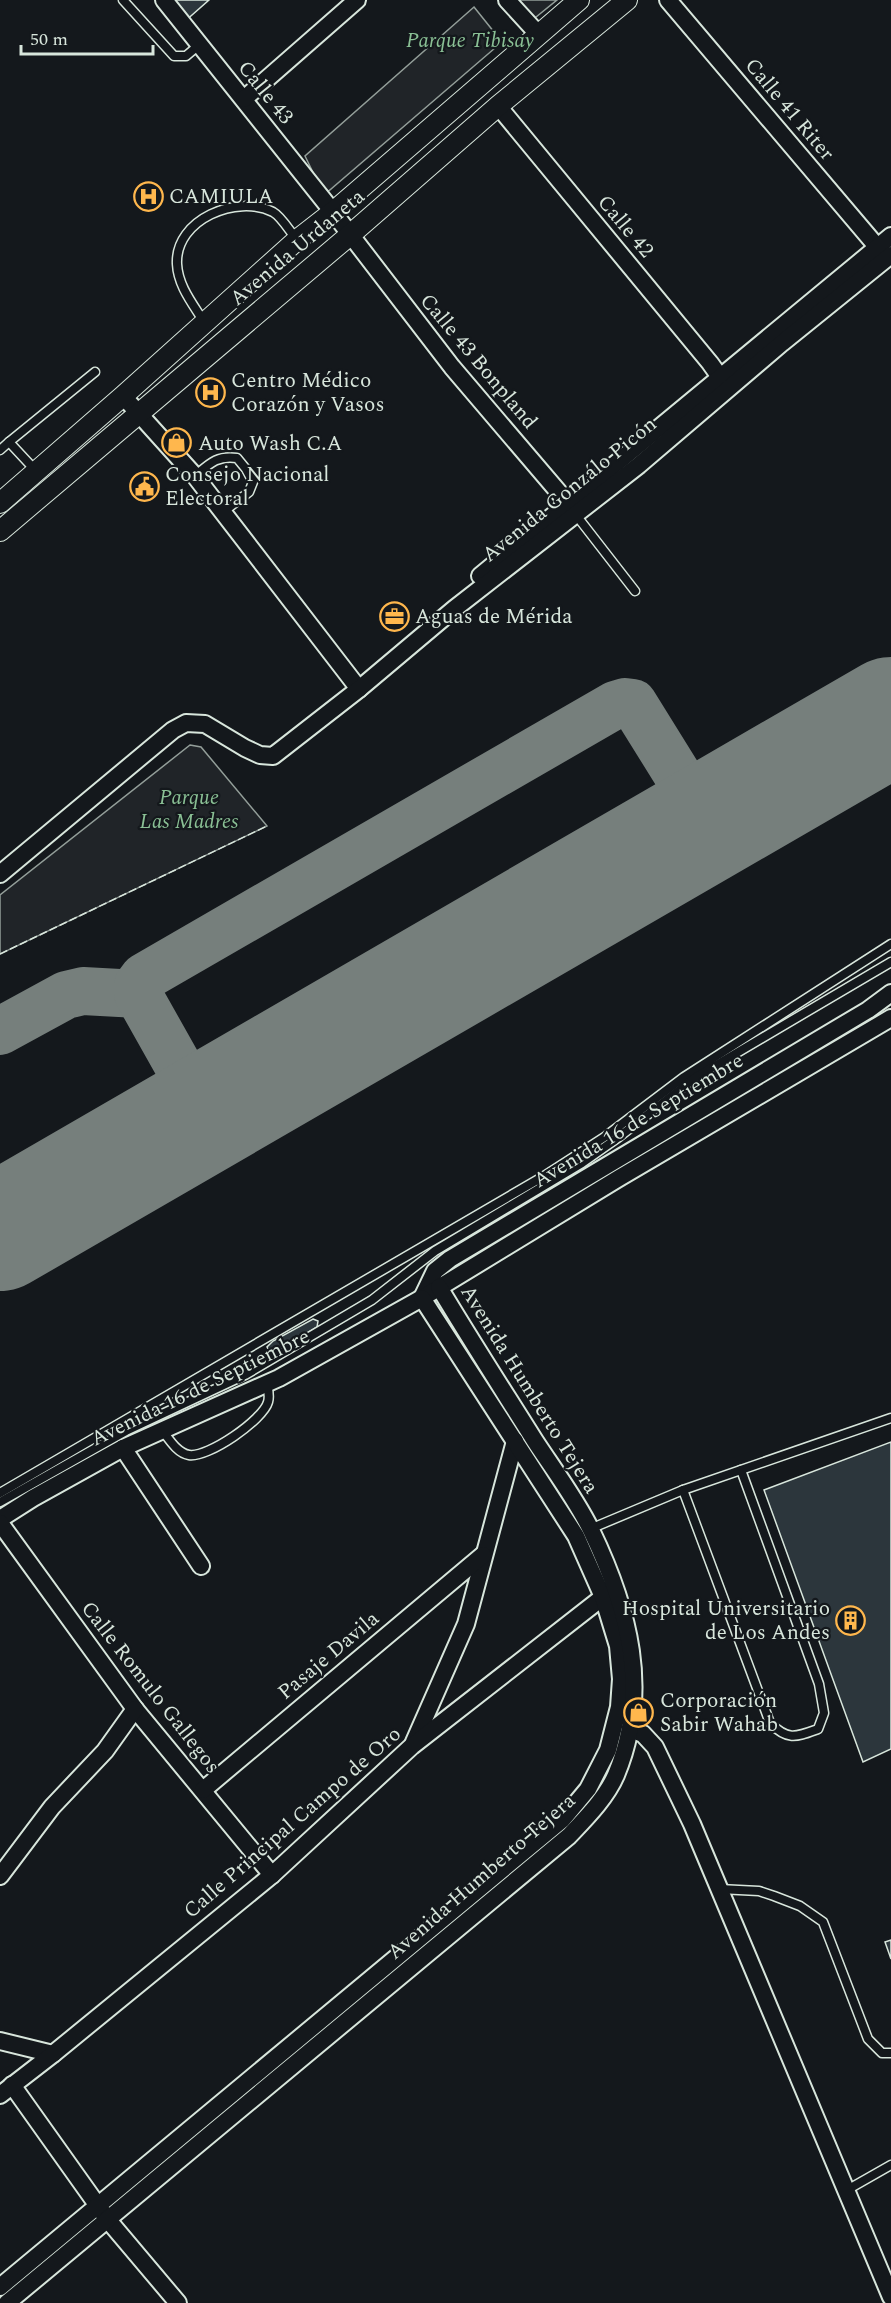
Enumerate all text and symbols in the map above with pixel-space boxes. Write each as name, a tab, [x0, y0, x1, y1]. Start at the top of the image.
scale bar	[21, 18, 153, 56]
park label: Parque Tibisay	[406, 25, 535, 57]
text: 50 m	[30, 26, 68, 53]
street label: Calle 41 Riter	[737, 51, 842, 168]
street label: Calle 43	[229, 54, 301, 132]
hospital icon: CAMIULA	[132, 180, 164, 212]
place label: CAMIULA	[169, 181, 274, 213]
street label: Avenida Urdaneta	[223, 181, 373, 314]
street label: Calle 42	[589, 188, 661, 265]
street label: Calle 43 Bonpland	[412, 287, 545, 437]
place label: Centro Médico Corazón y Vasos	[231, 365, 385, 421]
hospital icon: Centro Médico Corazón y Vasos	[194, 376, 226, 408]
street label: Avenida Gonzálo Picón	[475, 409, 664, 571]
shop icon: Auto Wash C.A	[161, 427, 193, 459]
place label: Auto Wash C.A	[198, 428, 343, 460]
place label: Consejo Nacional Electoral	[165, 459, 330, 515]
public building icon: Consejo Nacional Electoral	[128, 470, 160, 502]
office icon: Aguas de Mérida	[378, 600, 410, 632]
place label: Aguas de Mérida	[415, 601, 573, 633]
park label: Parque Las Madres	[140, 782, 239, 838]
street label: Avenida 16 de Septiembre	[527, 1045, 750, 1196]
street label: Avenida Humberto Tejera	[452, 1279, 607, 1501]
street label: Avenida 16 de Septiembre	[85, 1321, 316, 1455]
place label: Hospital Universitario de Los Andes	[622, 1593, 830, 1649]
street label: Calle Romulo Gallegos	[73, 1594, 228, 1781]
street label: Pasaje Davila	[271, 1603, 387, 1708]
building icon: Hospital Universitario de Los Andes	[835, 1604, 867, 1636]
place label: Corporación Sabir Wahab	[660, 1685, 778, 1741]
shop icon: Corporación Sabir Wahab	[623, 1696, 655, 1728]
street label: Calle Principal Campo de Oro	[177, 1719, 409, 1927]
street label: Avenida Humberto Tejera	[380, 1785, 584, 1968]

